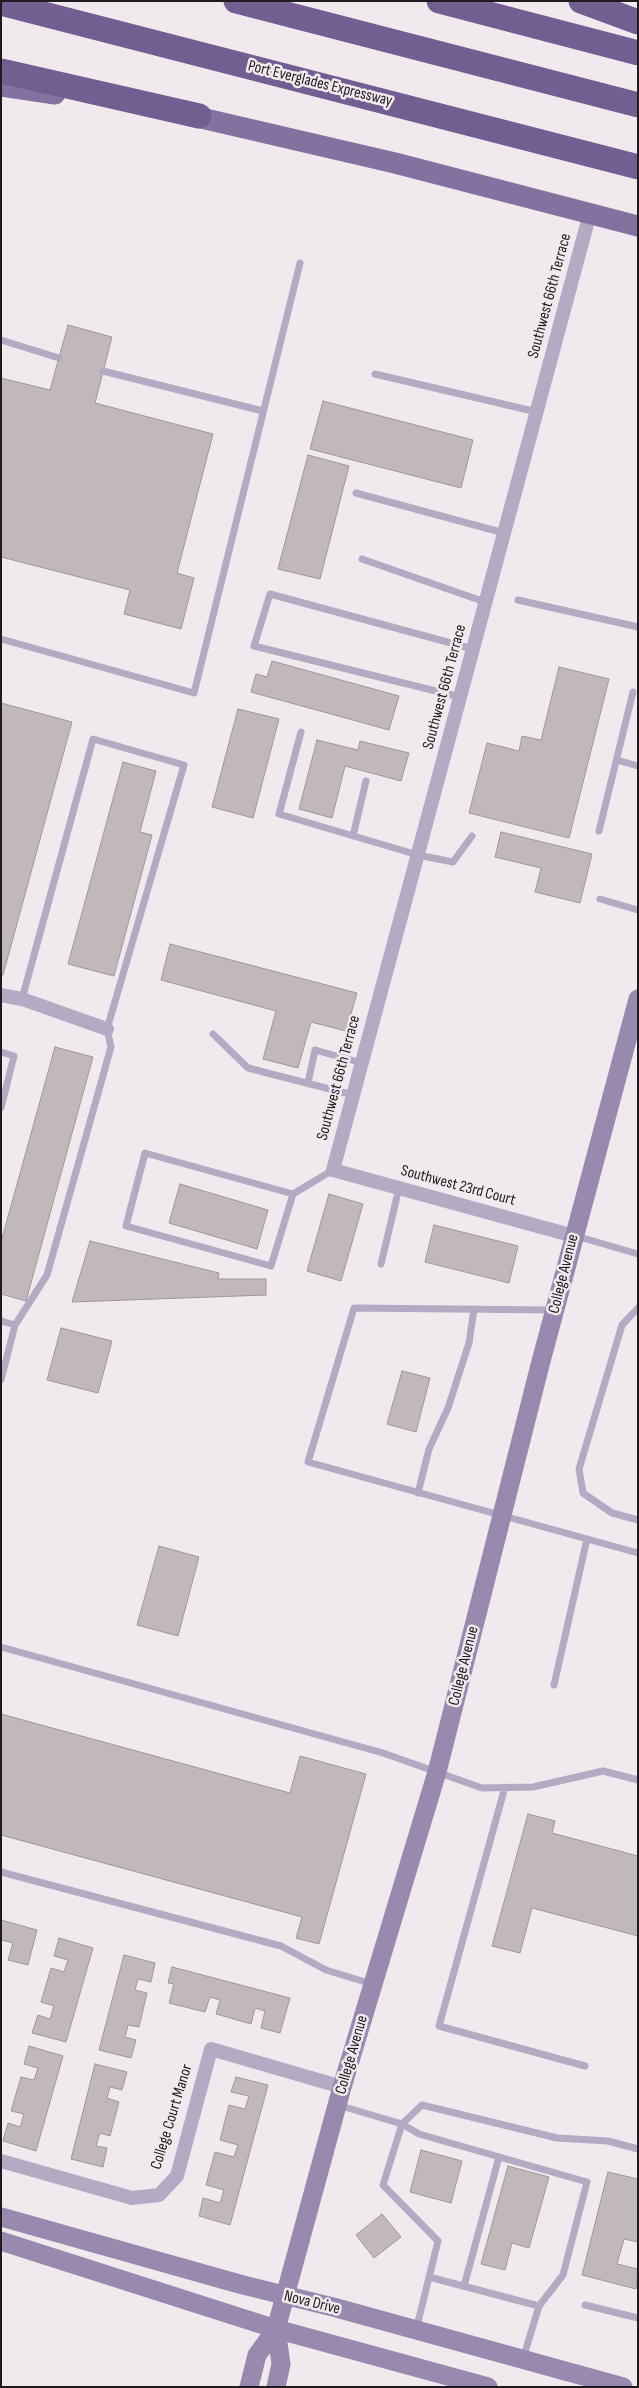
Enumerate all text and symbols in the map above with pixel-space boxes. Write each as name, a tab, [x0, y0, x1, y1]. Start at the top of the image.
street label: Port Everglades Expressway	[246, 57, 394, 111]
street label: Southwest 66th Terrace	[524, 231, 576, 361]
street label: Southwest 66th Terrace	[419, 622, 471, 752]
street label: Southwest 66th Terrace	[313, 1013, 365, 1143]
street label: Southwest 23rd Court	[399, 1161, 517, 1211]
street label: College Avenue	[545, 1232, 583, 1316]
street label: College Avenue	[445, 1624, 483, 1708]
street label: College Avenue	[332, 2013, 372, 2097]
street label: College Court Manor	[147, 2062, 197, 2172]
street label: Nova Drive	[282, 2287, 342, 2319]

